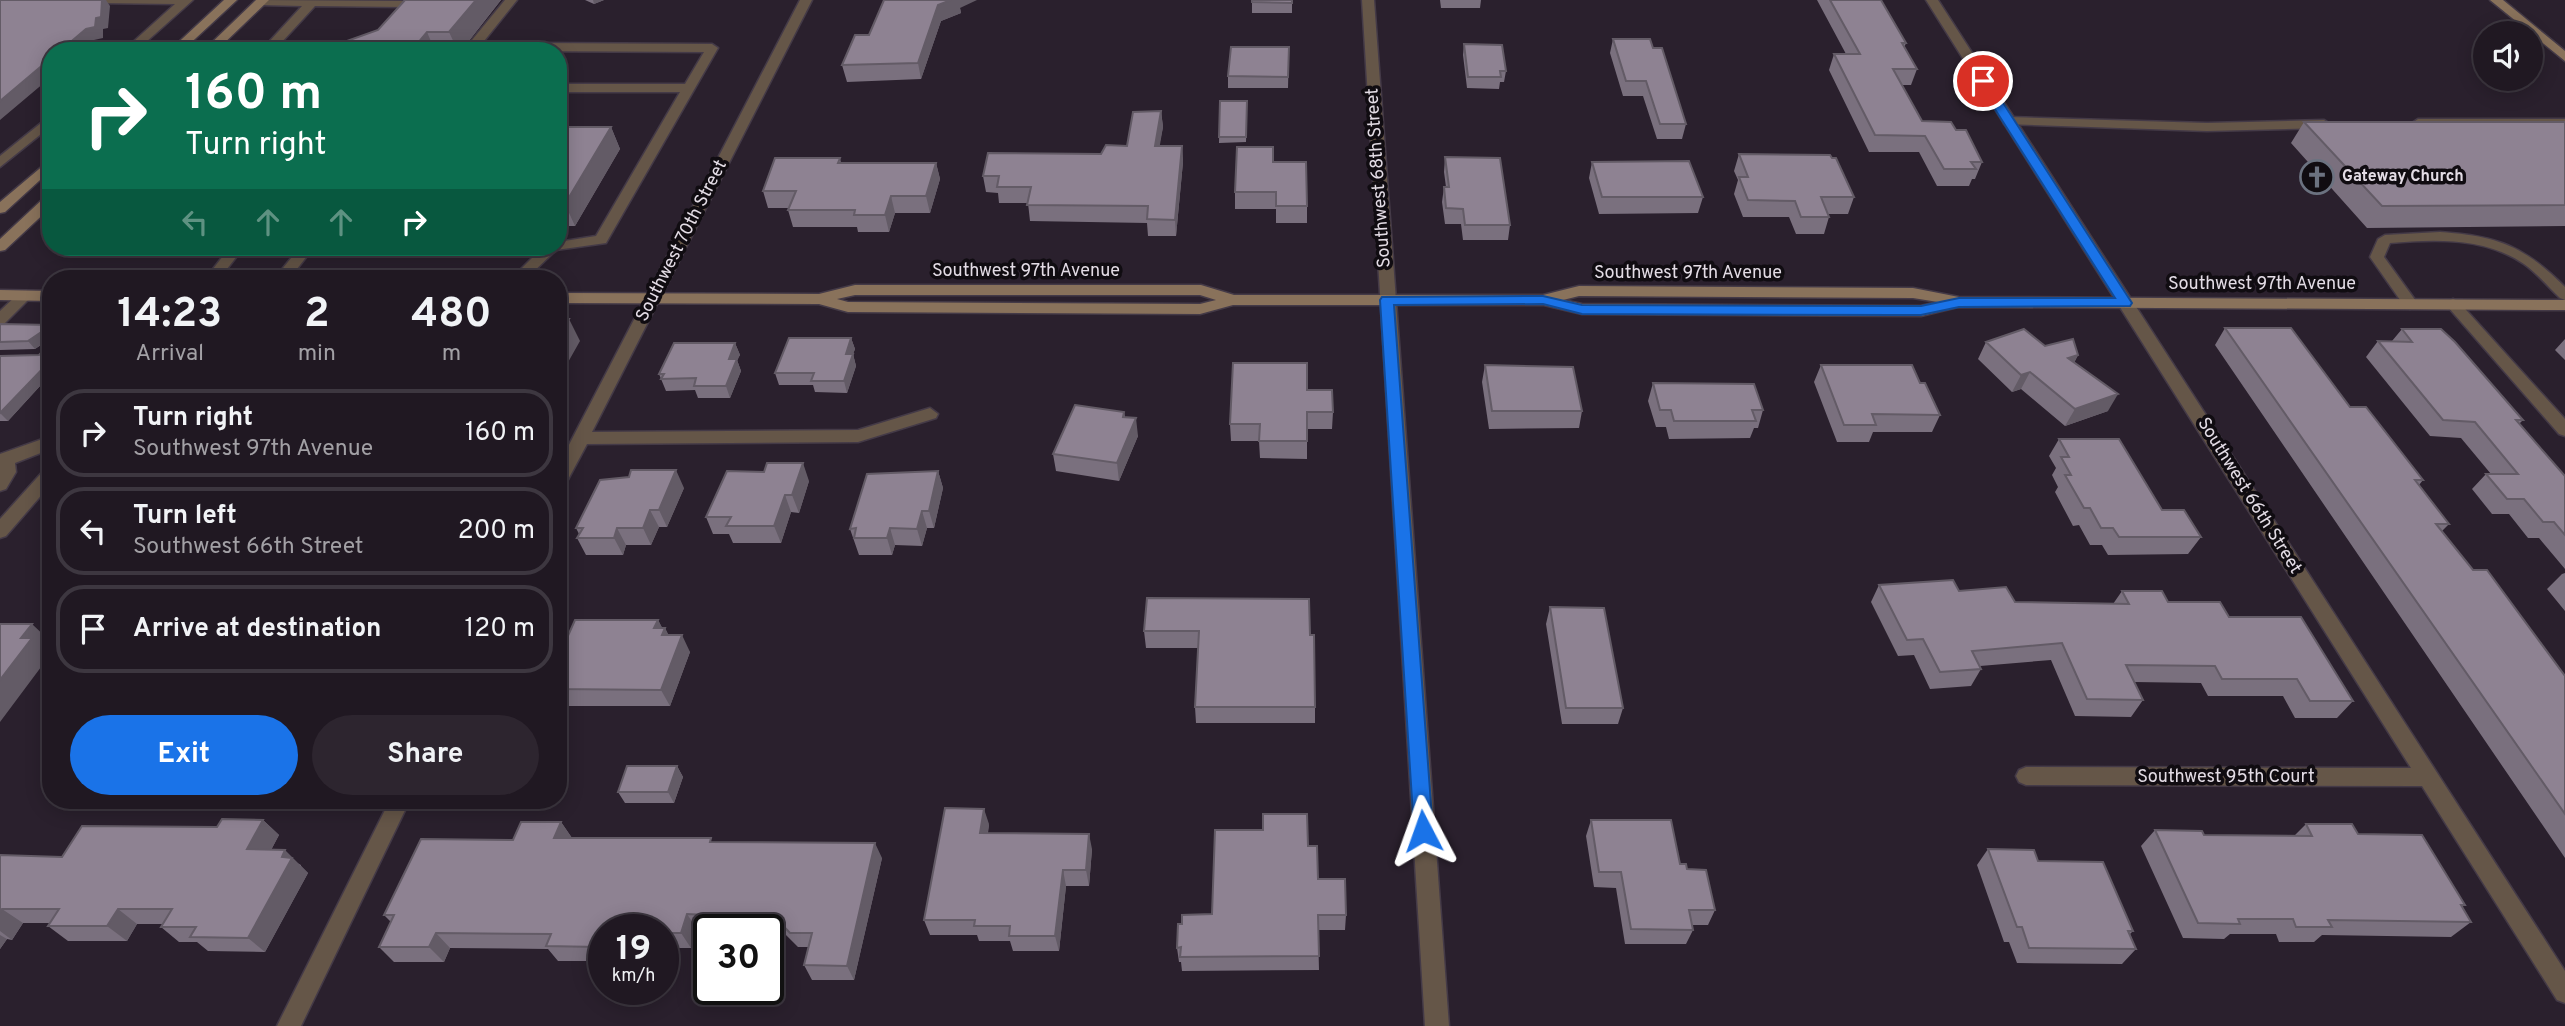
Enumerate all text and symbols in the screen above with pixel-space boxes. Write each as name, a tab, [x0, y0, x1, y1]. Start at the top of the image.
map controls	[2473, 21, 2543, 91]
button: sound	[2473, 21, 2543, 91]
pin	[1953, 51, 2013, 111]
icon: arrive	[1964, 62, 2002, 100]
text: 160 m	[185, 65, 322, 127]
icon: right	[70, 70, 161, 161]
street label: Southwest 68th Street	[1361, 87, 1397, 269]
text: Turn right	[185, 126, 327, 166]
street label: Southwest 70th Street	[631, 156, 733, 326]
church icon: Gateway Church	[2298, 158, 2336, 196]
place label: Gateway Church	[2342, 167, 2464, 187]
icon: left	[176, 203, 214, 241]
icon: ahead	[249, 203, 287, 241]
icon: ahead	[322, 203, 360, 241]
icon: right	[395, 203, 433, 241]
street label: Southwest 97th Avenue	[932, 260, 1120, 283]
street label: Southwest 97th Avenue	[1594, 262, 1782, 285]
street label: Southwest 97th Avenue	[2168, 273, 2356, 296]
text: 14:23	[117, 289, 222, 342]
text: 2	[304, 289, 330, 342]
text: 480	[411, 289, 492, 342]
text: Arrival	[136, 340, 204, 369]
text: min	[298, 340, 336, 369]
text: m	[442, 340, 461, 369]
text: Turn right	[133, 402, 253, 435]
street label: Southwest 66th Street	[2191, 413, 2307, 579]
icon: right	[74, 414, 112, 452]
text: 160 m	[465, 417, 535, 450]
text: Southwest 97th Avenue	[133, 435, 373, 464]
text: Turn left	[133, 500, 237, 533]
icon: left	[74, 512, 112, 550]
text: 200 m	[458, 515, 535, 548]
text: Southwest 66th Street	[133, 533, 363, 562]
icon: arrive	[74, 610, 112, 648]
text: Arrive at destination	[133, 613, 381, 646]
text: 120 m	[465, 613, 535, 646]
button: Exit	[70, 715, 298, 795]
button: Share	[312, 715, 539, 795]
street label: Southwest 95th Court	[2137, 766, 2315, 789]
position arrow	[1386, 794, 1460, 868]
speed limit sign: 30	[693, 914, 784, 1005]
text: 19	[616, 928, 651, 972]
text: km/h	[612, 965, 655, 988]

